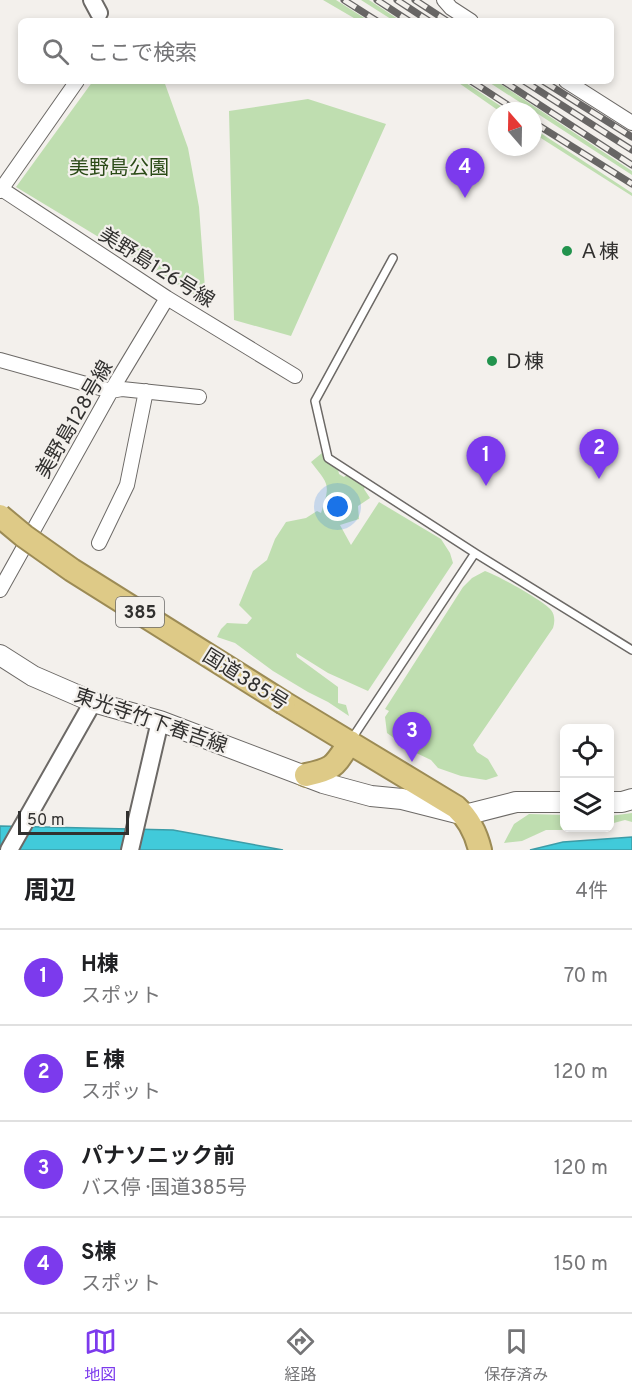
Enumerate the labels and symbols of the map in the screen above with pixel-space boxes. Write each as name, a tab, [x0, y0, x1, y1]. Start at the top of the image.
north arrow	[488, 102, 542, 156]
pin: 4	[446, 148, 484, 198]
park label: 美野島公園	[69, 156, 169, 182]
street label: 美野島126号線	[93, 223, 219, 315]
place label: Ａ棟	[579, 240, 619, 266]
marker: Ａ棟	[560, 244, 574, 258]
place label: Ｄ棟	[504, 350, 544, 376]
marker: Ｄ棟	[485, 354, 499, 368]
street label: 美野島128号線	[31, 356, 120, 484]
pin: 2	[580, 430, 618, 479]
pin: 1	[466, 436, 506, 486]
your location	[323, 492, 352, 521]
road number: 385	[116, 597, 164, 627]
street label: 国道385号	[197, 644, 293, 717]
street label: 東光寺竹下春吉線	[70, 684, 230, 760]
pin: 3	[392, 712, 432, 762]
scale bar	[18, 808, 129, 836]

